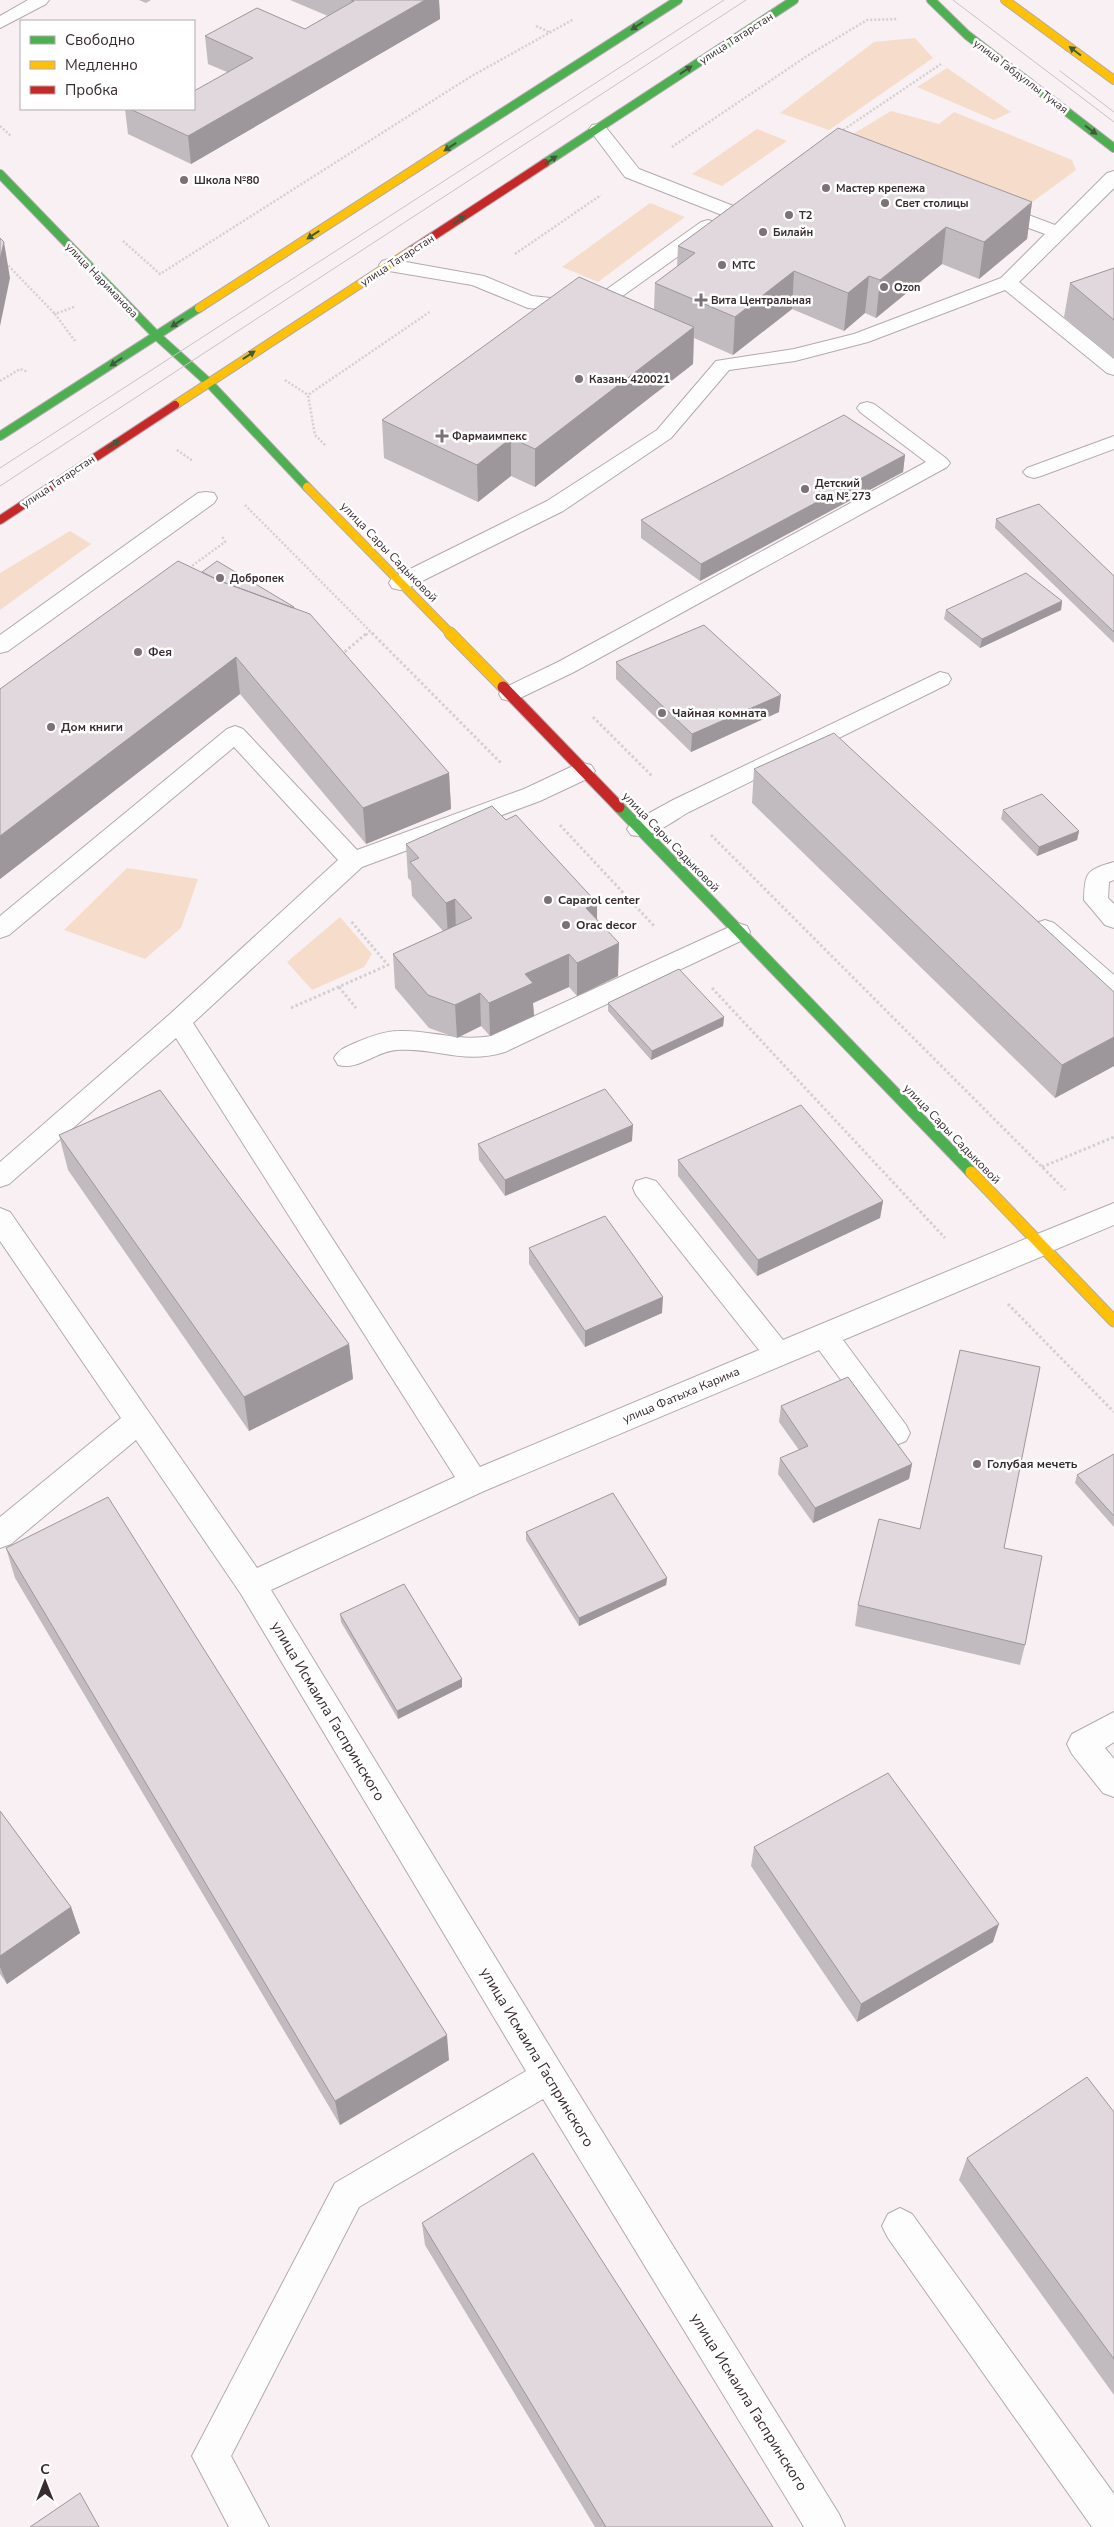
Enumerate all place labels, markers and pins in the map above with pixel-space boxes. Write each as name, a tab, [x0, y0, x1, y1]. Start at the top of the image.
place label: Школа №80	[194, 173, 260, 188]
marker: Школа №80	[178, 174, 190, 186]
place label: Мастер крепежа	[836, 181, 925, 196]
marker: Мастер крепежа	[820, 182, 832, 194]
place label: Свет столицы	[895, 196, 968, 211]
marker: Свет столицы	[879, 197, 891, 209]
place label: Т2	[799, 208, 813, 223]
marker: Т2	[783, 209, 795, 221]
place label: Билайн	[773, 225, 813, 240]
marker: Билайн	[757, 226, 769, 238]
place label: МТС	[732, 258, 756, 273]
marker: МТС	[716, 259, 728, 271]
place label: Ozon	[894, 280, 921, 295]
marker: Ozon	[878, 281, 890, 293]
place label: Вита Центральная	[711, 293, 811, 308]
marker: Вита Центральная	[695, 294, 707, 306]
place label: Казань 420021	[589, 372, 670, 387]
marker: Казань 420021	[573, 373, 585, 385]
place label: Фармаимпекс	[452, 429, 527, 444]
marker: Фармаимпекс	[436, 430, 448, 442]
place label: Детский сад № 273	[815, 476, 871, 504]
marker: Детский сад № 273	[799, 483, 811, 495]
place label: Добропек	[230, 571, 285, 586]
marker: Добропек	[214, 572, 226, 584]
place label: Фея	[148, 644, 172, 660]
marker: Фея	[132, 646, 144, 658]
place label: Чайная комната	[672, 705, 767, 721]
marker: Чайная комната	[656, 707, 668, 719]
place label: Дом книги	[61, 719, 123, 735]
marker: Дом книги	[45, 721, 57, 733]
place label: Caparol center	[558, 892, 640, 908]
marker: Caparol center	[542, 894, 554, 906]
place label: Orac decor	[576, 917, 637, 933]
marker: Orac decor	[560, 919, 572, 931]
place label: Голубая мечеть	[987, 1456, 1078, 1472]
marker: Голубая мечеть	[971, 1458, 983, 1470]

